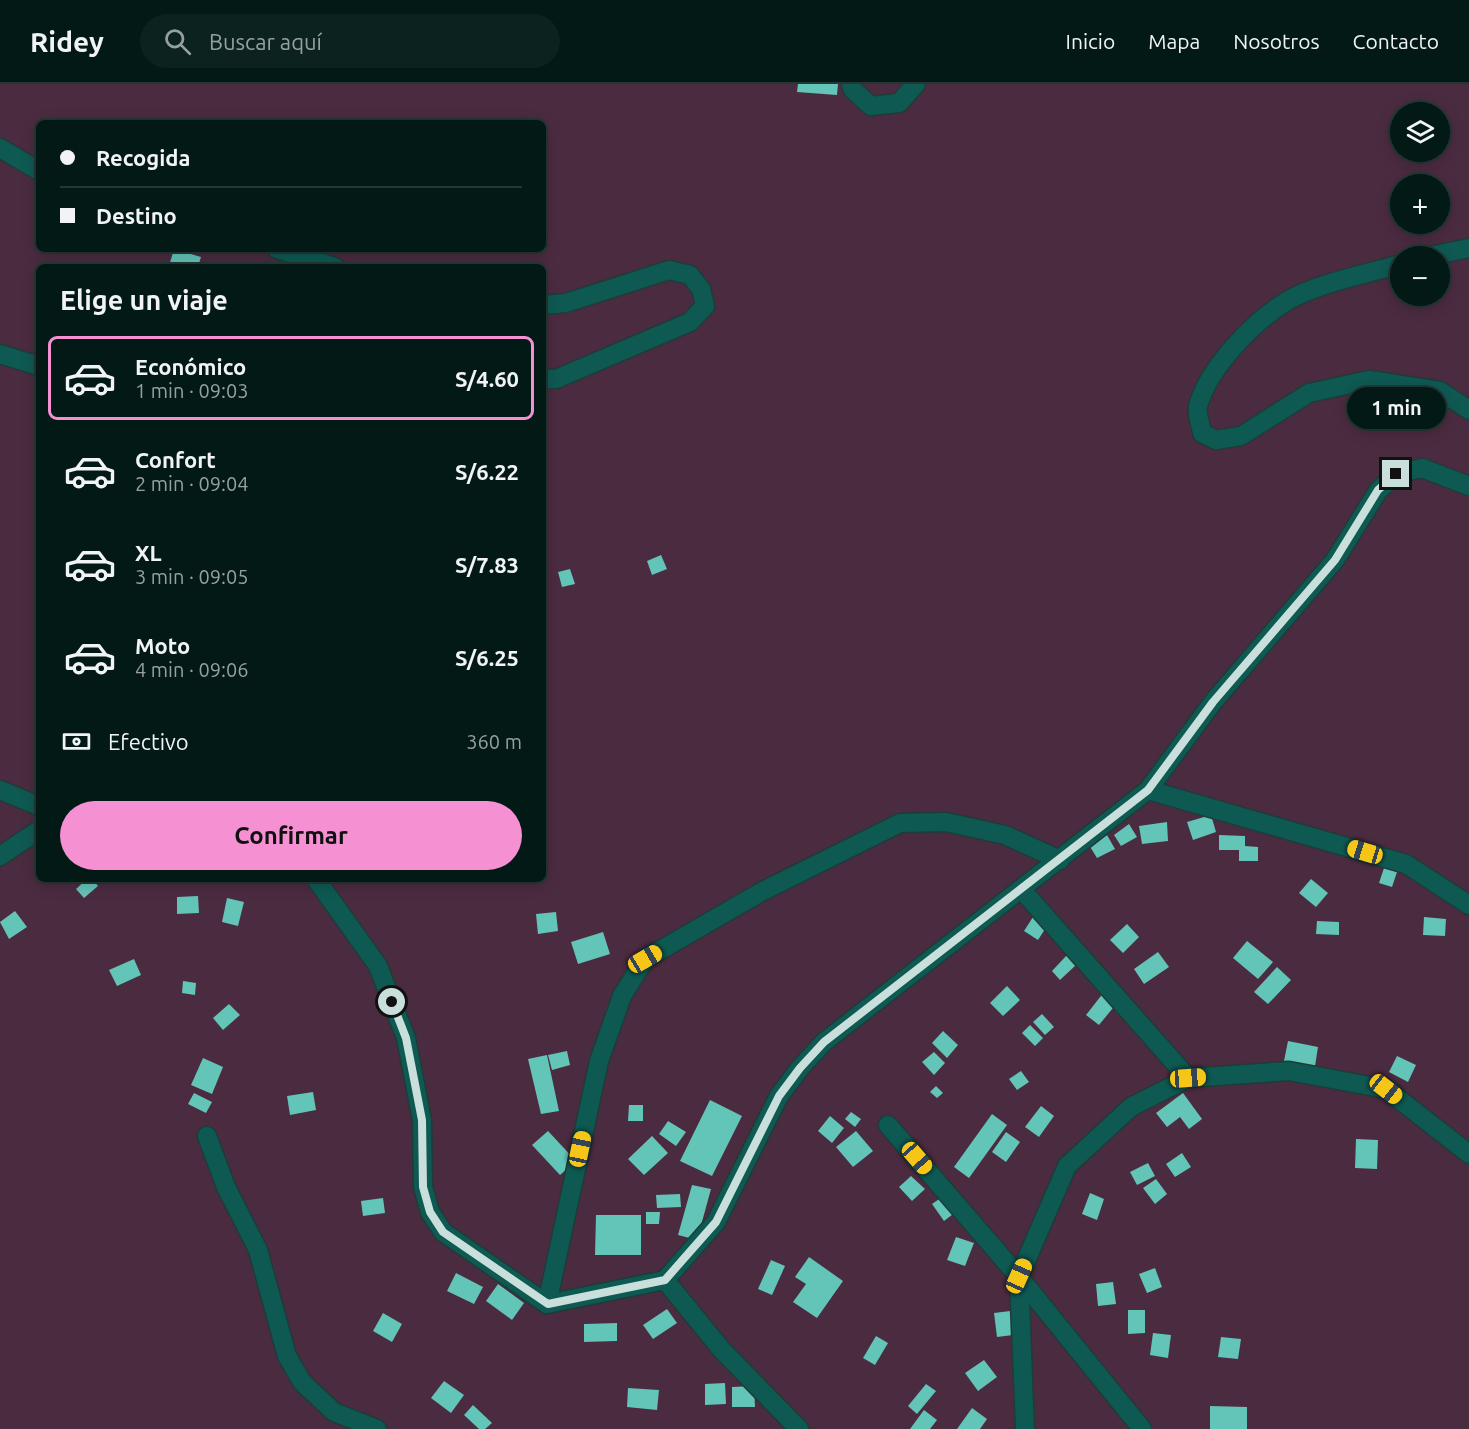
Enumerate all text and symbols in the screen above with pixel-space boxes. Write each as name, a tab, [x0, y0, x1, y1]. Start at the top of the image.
search box	[140, 14, 560, 68]
icon: search	[161, 25, 194, 58]
text: Ridey	[30, 26, 104, 57]
text: Buscar aquí	[209, 29, 322, 54]
text: Inicio	[1066, 29, 1115, 53]
text: Mapa	[1148, 29, 1200, 53]
text: Nosotros	[1233, 29, 1320, 53]
text: Contacto	[1353, 29, 1439, 53]
map controls	[1390, 102, 1450, 306]
button: layers	[1390, 102, 1450, 162]
text: Recogida	[96, 145, 191, 170]
button: +	[1390, 174, 1450, 234]
text: Destino	[96, 203, 177, 228]
button: −	[1390, 246, 1450, 306]
text: Elige un viaje	[60, 285, 228, 315]
icon: car	[63, 351, 117, 405]
text: Económico	[135, 354, 246, 379]
text: S/4.60	[455, 366, 519, 391]
text: 1 min · 09:03	[135, 379, 249, 402]
callout: 1 min	[1346, 387, 1446, 429]
text: 1 min	[1371, 396, 1422, 419]
icon: car	[63, 444, 117, 498]
text: Confort	[135, 447, 216, 472]
text: S/6.22	[455, 459, 519, 484]
route end	[1382, 460, 1409, 487]
text: 2 min · 09:04	[135, 472, 249, 495]
icon: car	[63, 537, 117, 591]
text: XL	[135, 540, 162, 565]
text: S/7.83	[455, 552, 519, 577]
text: 3 min · 09:05	[135, 565, 249, 588]
icon: car	[63, 630, 117, 684]
text: Moto	[135, 633, 190, 658]
text: S/6.25	[455, 645, 519, 670]
text: 4 min · 09:06	[135, 658, 249, 681]
icon: cash	[60, 725, 93, 758]
text: Efectivo	[108, 729, 189, 754]
text: 360 m	[466, 730, 522, 753]
button: Confirmar	[60, 801, 522, 870]
car	[1345, 838, 1385, 866]
car	[625, 942, 665, 976]
route start	[378, 988, 405, 1015]
car	[1169, 1068, 1207, 1088]
car	[1366, 1071, 1406, 1107]
car	[567, 1130, 593, 1168]
car	[898, 1139, 936, 1177]
car	[1003, 1256, 1035, 1296]

